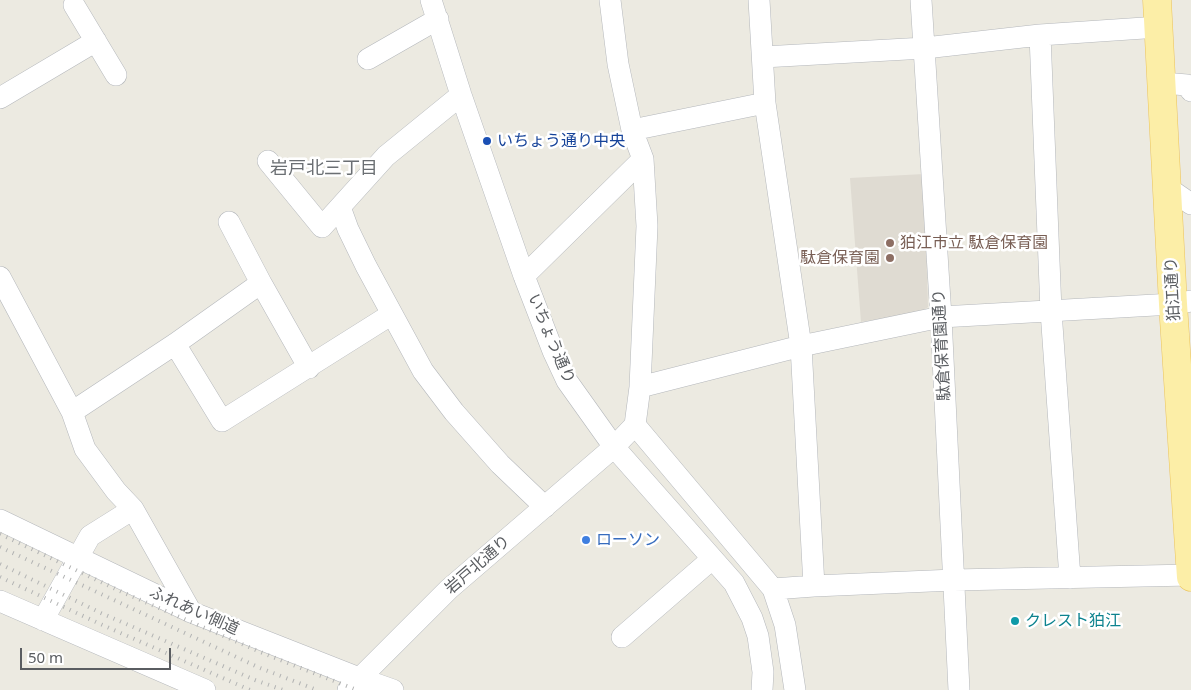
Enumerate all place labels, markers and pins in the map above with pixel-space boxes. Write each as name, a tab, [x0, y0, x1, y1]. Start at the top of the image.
place label: いちょう通り中央	[497, 131, 625, 151]
marker: いちょう通り中央	[481, 135, 493, 147]
place label: 狛江市立 駄倉保育園	[900, 233, 1048, 253]
marker: 狛江市立 駄倉保育園	[884, 237, 896, 249]
place label: 駄倉保育園	[800, 248, 880, 268]
marker: 駄倉保育園	[884, 252, 896, 264]
place label: ローソン	[596, 530, 660, 550]
marker: ローソン	[580, 534, 592, 546]
place label: クレスト狛江	[1025, 611, 1121, 631]
marker: クレスト狛江	[1009, 615, 1021, 627]

